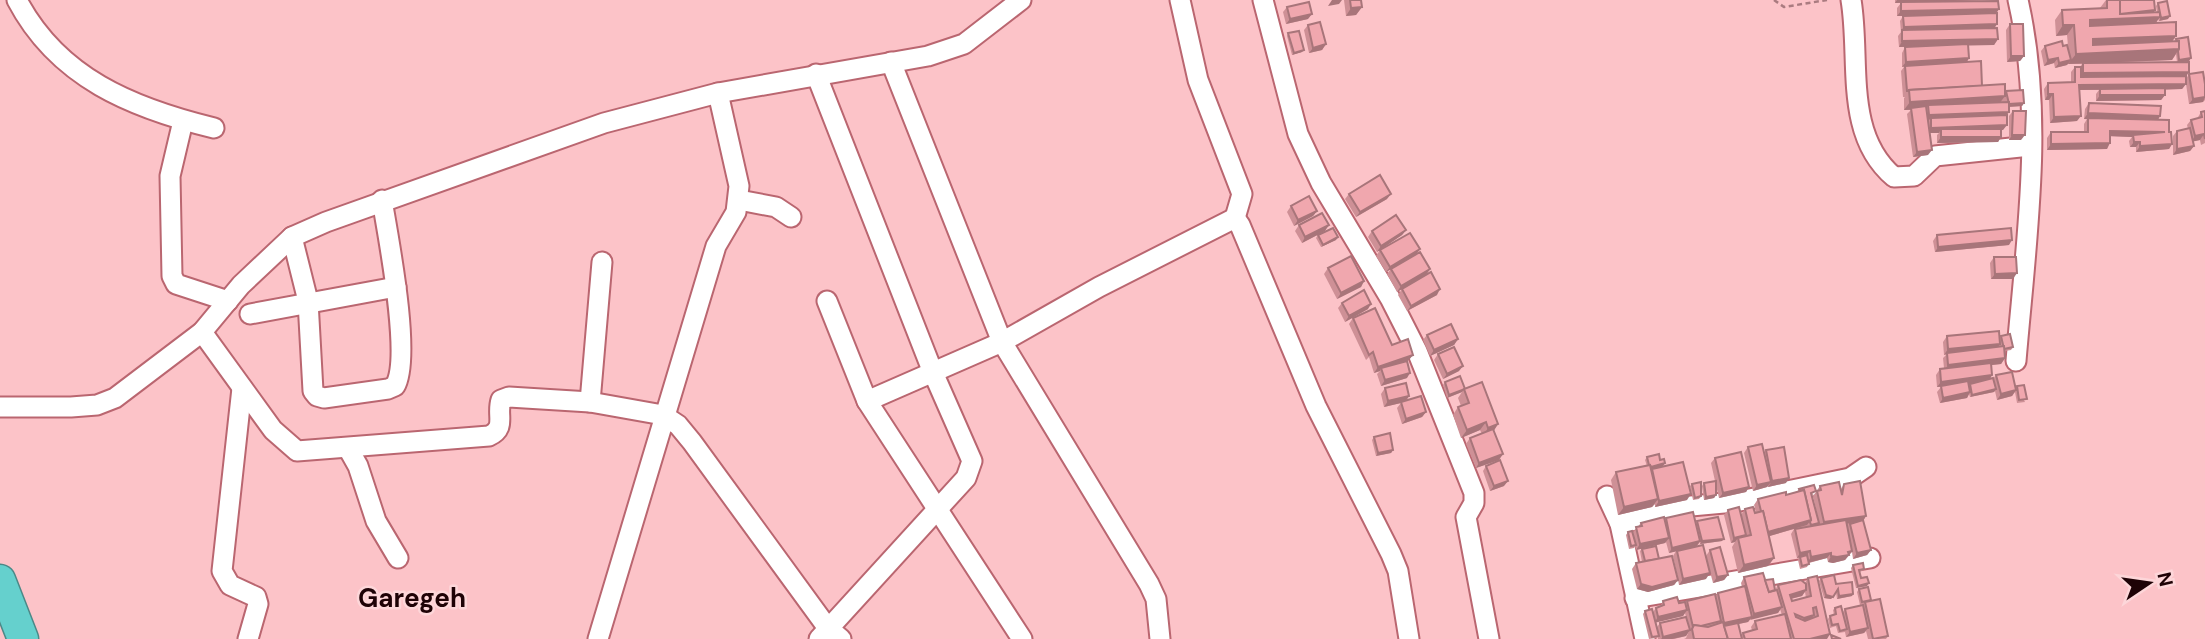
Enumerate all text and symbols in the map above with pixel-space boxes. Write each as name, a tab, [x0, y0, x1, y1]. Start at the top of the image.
north arrow	[2114, 548, 2184, 618]
text: N	[2151, 570, 2179, 589]
district label: Garegeh	[358, 581, 466, 615]

